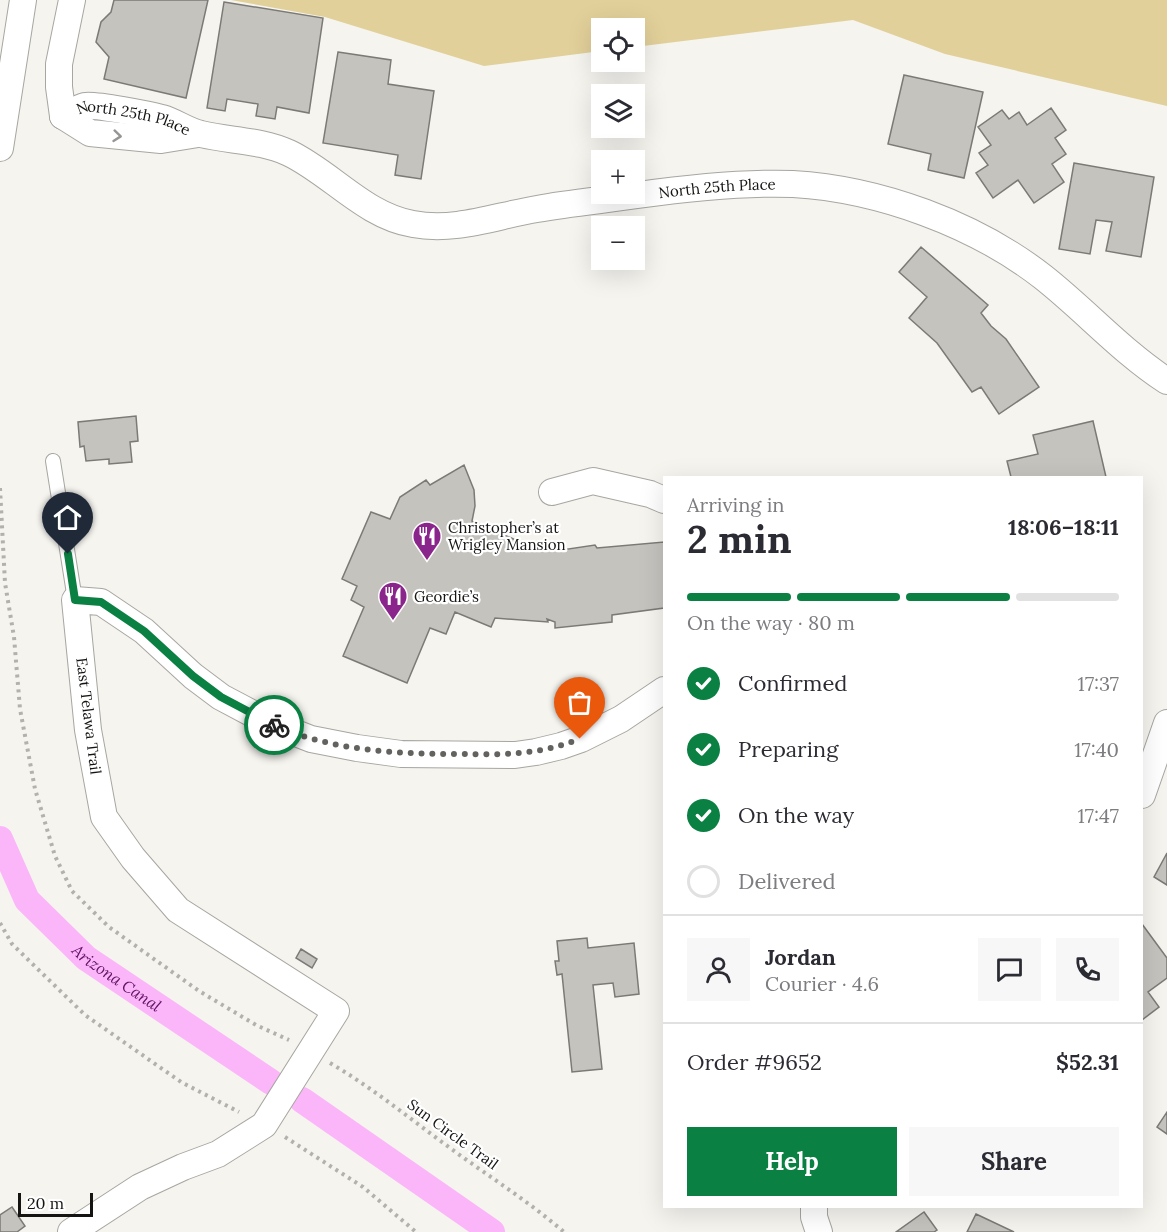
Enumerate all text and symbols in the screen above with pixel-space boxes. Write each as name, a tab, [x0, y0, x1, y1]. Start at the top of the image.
map controls	[591, 18, 645, 270]
button: locate	[591, 18, 645, 72]
button: layers	[591, 84, 645, 138]
street label: North 25th Place	[73, 96, 194, 139]
one-way arrow	[112, 129, 121, 141]
button: +	[591, 150, 645, 204]
street label: North 25th Place	[657, 174, 776, 202]
button: −	[591, 216, 645, 270]
pin	[42, 492, 93, 554]
text: Arriving in	[687, 492, 784, 517]
icon: home	[51, 501, 84, 534]
text: 18:06–18:11	[1008, 513, 1119, 541]
text: 2 min	[687, 514, 792, 564]
place label: Christopher’s at Wrigley Mansion	[448, 518, 566, 554]
restaurant icon: Christopher’s at Wrigley Mansion	[411, 520, 443, 562]
restaurant icon: Geordie’s	[377, 580, 409, 622]
place label: Geordie’s	[414, 587, 479, 606]
text: On the way · 80 m	[687, 610, 855, 635]
street label: East Telawa Trail	[72, 656, 106, 776]
icon: check	[687, 667, 720, 700]
text: Confirmed	[738, 669, 847, 697]
text: 17:37	[1078, 671, 1119, 696]
pin	[554, 677, 605, 739]
icon: bag	[563, 686, 596, 719]
courier	[244, 695, 304, 755]
icon: bike	[258, 709, 291, 742]
icon: check	[687, 733, 720, 766]
text: Preparing	[738, 735, 838, 763]
text: 17:40	[1074, 737, 1119, 762]
icon: check	[687, 799, 720, 832]
text: On the way	[738, 801, 854, 829]
text: 17:47	[1077, 803, 1119, 828]
text: Delivered	[738, 867, 836, 895]
button: person	[687, 938, 750, 1001]
button: chat	[978, 938, 1041, 1001]
button: phone	[1056, 938, 1119, 1001]
water label: Arizona Canal	[67, 939, 166, 1016]
text: Jordan	[765, 943, 836, 971]
text: Courier · 4.6	[765, 971, 879, 996]
text: Order #9652	[687, 1048, 822, 1076]
text: $52.31	[1056, 1048, 1119, 1076]
street label: Sun Circle Trail	[404, 1095, 502, 1173]
button: Help	[687, 1127, 897, 1196]
button: Share	[909, 1127, 1119, 1196]
scale bar	[18, 1190, 93, 1218]
text: 20 m	[27, 1193, 64, 1213]

